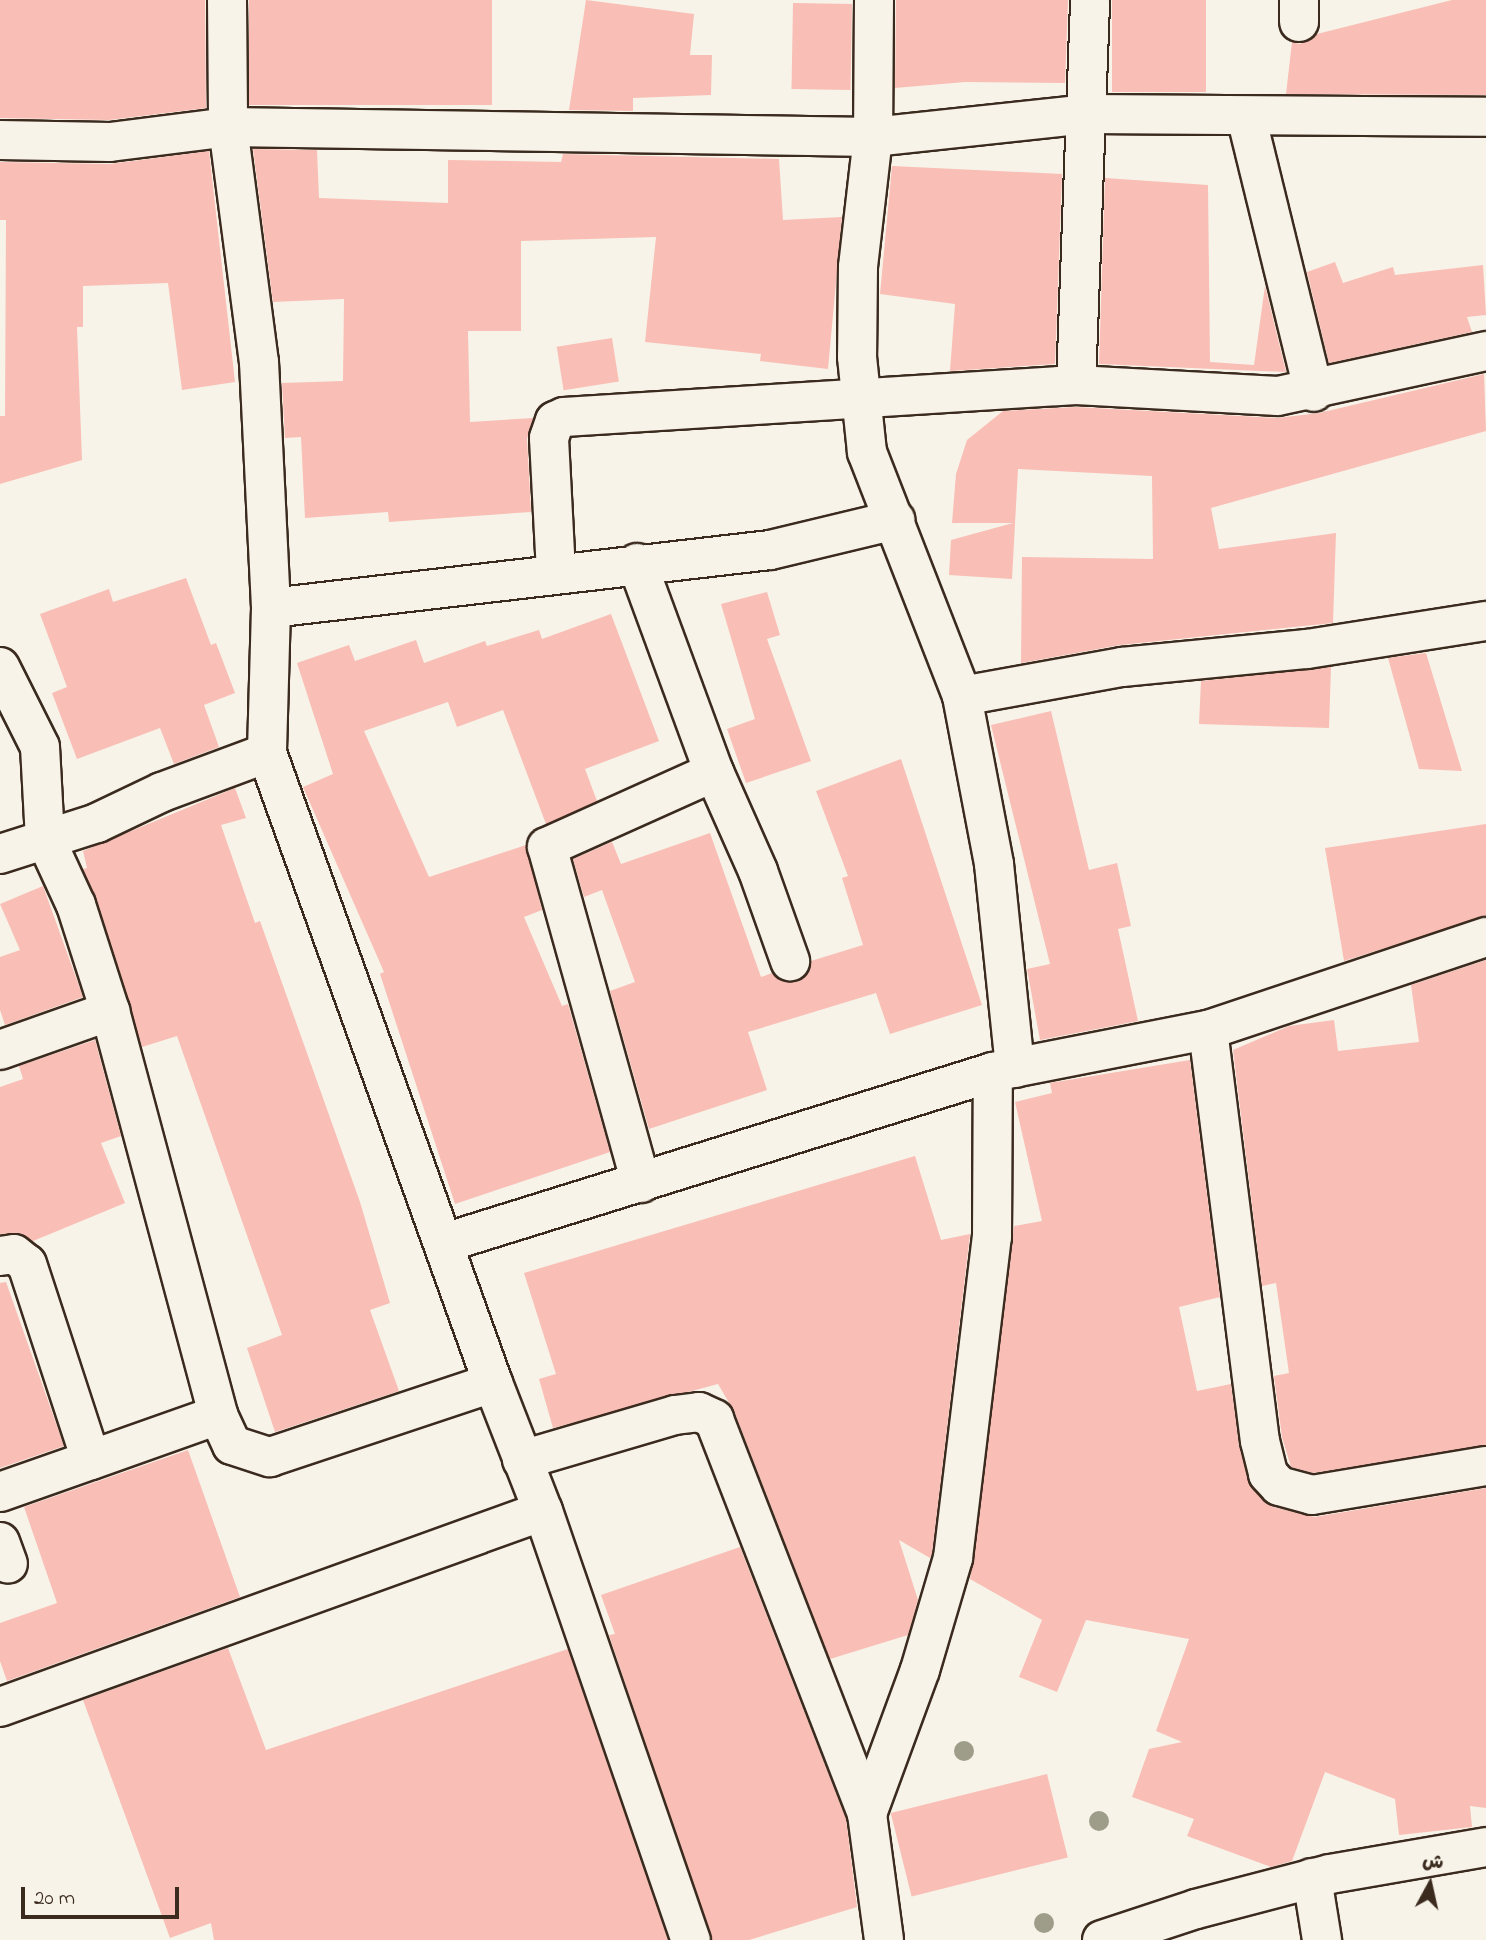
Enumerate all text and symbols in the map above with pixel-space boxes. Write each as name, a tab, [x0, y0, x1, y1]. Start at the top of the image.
text: ش	[1421, 1848, 1445, 1878]
north arrow	[1395, 1849, 1465, 1919]
scale bar	[24, 1874, 182, 1918]
text: 20 m	[34, 1884, 75, 1914]

